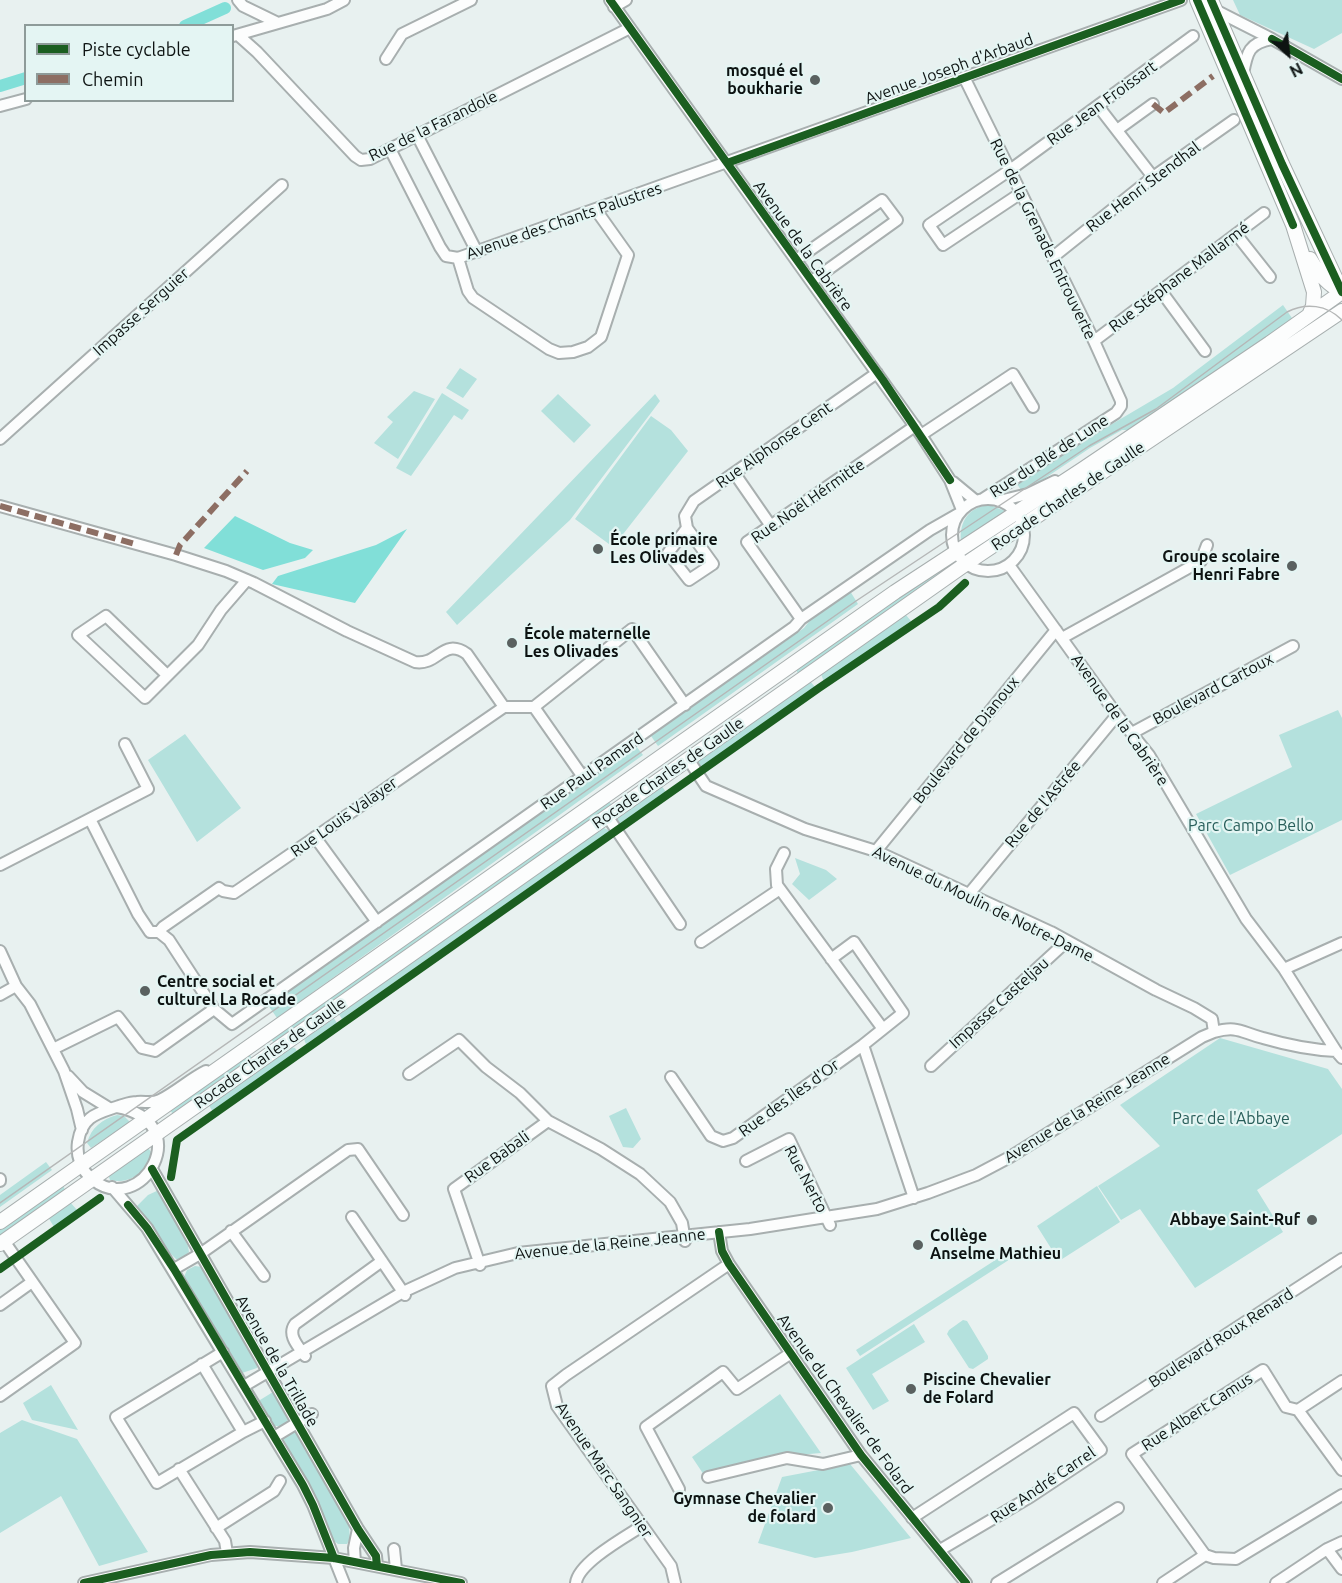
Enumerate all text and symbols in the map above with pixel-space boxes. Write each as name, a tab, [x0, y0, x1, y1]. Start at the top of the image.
legend	[24, 24, 234, 102]
north arrow	[1258, 24, 1318, 84]
street label: Avenue Joseph d'Arbaud	[862, 30, 1036, 108]
text: Piste cyclable	[82, 39, 191, 59]
street label: Rue Jean Froissart	[1043, 57, 1161, 149]
text: N	[1287, 59, 1306, 81]
place label: mosqué el boukharie	[726, 61, 803, 99]
text: Chemin	[82, 69, 143, 89]
marker: mosqué el boukharie	[808, 73, 822, 87]
street label: Rue de la Farandole	[366, 87, 500, 165]
street label: Rue de la Grenade Entrouverte	[986, 136, 1100, 342]
street label: Rue Henri Stendhal	[1082, 138, 1204, 236]
street label: Avenue de la Cabrière	[749, 177, 857, 315]
street label: Avenue des Chants Palustres	[464, 178, 664, 264]
street label: Rue Stéphane Mallarmé	[1105, 218, 1253, 336]
street label: Impasse Serguier	[89, 264, 193, 360]
street label: Rue Alphonse Gent	[712, 398, 836, 492]
street label: Rue du Blé de Lune	[986, 410, 1112, 502]
street label: Rocade Charles de Gaulle	[988, 438, 1148, 554]
street label: Rue Noël Hérmitte	[748, 455, 868, 547]
place label: École primaire Les Olivades	[610, 530, 718, 568]
marker: École primaire Les Olivades	[591, 542, 605, 556]
place label: Groupe scolaire Henri Fabre	[1162, 547, 1280, 585]
marker: Groupe scolaire Henri Fabre	[1285, 559, 1299, 573]
place label: École maternelle Les Olivades	[524, 624, 651, 662]
marker: École maternelle Les Olivades	[505, 636, 519, 650]
street label: Boulevard Cartoux	[1149, 649, 1277, 729]
street label: Avenue de la Cabrière	[1067, 650, 1173, 790]
street label: Boulevard de Dianoux	[909, 673, 1023, 807]
street label: Rocade Charles de Gaulle	[588, 713, 748, 833]
street label: Rue Paul Pamard	[537, 728, 647, 814]
street label: Rue de l'Astrée	[1001, 756, 1085, 852]
street label: Rue Louis Valayer	[287, 773, 401, 861]
park label: Parc Campo Bello	[1188, 816, 1314, 836]
street label: Avenue du Moulin de Notre-Dame	[869, 842, 1097, 966]
street label: Impasse Casteljau	[945, 953, 1053, 1053]
place label: Centre social et culturel La Rocade	[157, 972, 296, 1010]
marker: Centre social et culturel La Rocade	[138, 984, 152, 998]
street label: Rocade Charles de Gaulle	[190, 993, 350, 1113]
street label: Avenue de la Reine Jeanne	[1001, 1049, 1173, 1167]
street label: Rue des Îles d'Or	[735, 1055, 843, 1141]
park label: Parc de l'Abbaye	[1172, 1109, 1290, 1129]
street label: Rue Babali	[461, 1127, 533, 1187]
street label: Rue Nerto	[780, 1142, 832, 1216]
place label: Abbaye Saint-Ruf	[1170, 1210, 1300, 1230]
marker: Abbaye Saint-Ruf	[1305, 1213, 1319, 1227]
street label: Avenue de la Reine Jeanne	[514, 1224, 706, 1264]
place label: Collège Anselme Mathieu	[930, 1226, 1061, 1264]
marker: Collège Anselme Mathieu	[911, 1238, 925, 1252]
street label: Boulevard Roux Renard	[1145, 1284, 1297, 1392]
street label: Avenue de la Trillade	[232, 1292, 322, 1430]
street label: Avenue du Chevalier de Folard	[773, 1310, 917, 1498]
street label: Rue Albert Camus	[1138, 1369, 1256, 1455]
place label: Piscine Chevalier de Folard	[923, 1370, 1051, 1408]
marker: Piscine Chevalier de Folard	[904, 1382, 918, 1396]
street label: Avenue Marc Sangnier	[551, 1398, 657, 1542]
street label: Rue André Carrel	[987, 1443, 1099, 1527]
place label: Gymnase Chevalier de folard	[673, 1489, 816, 1527]
marker: Gymnase Chevalier de folard	[821, 1501, 835, 1515]

